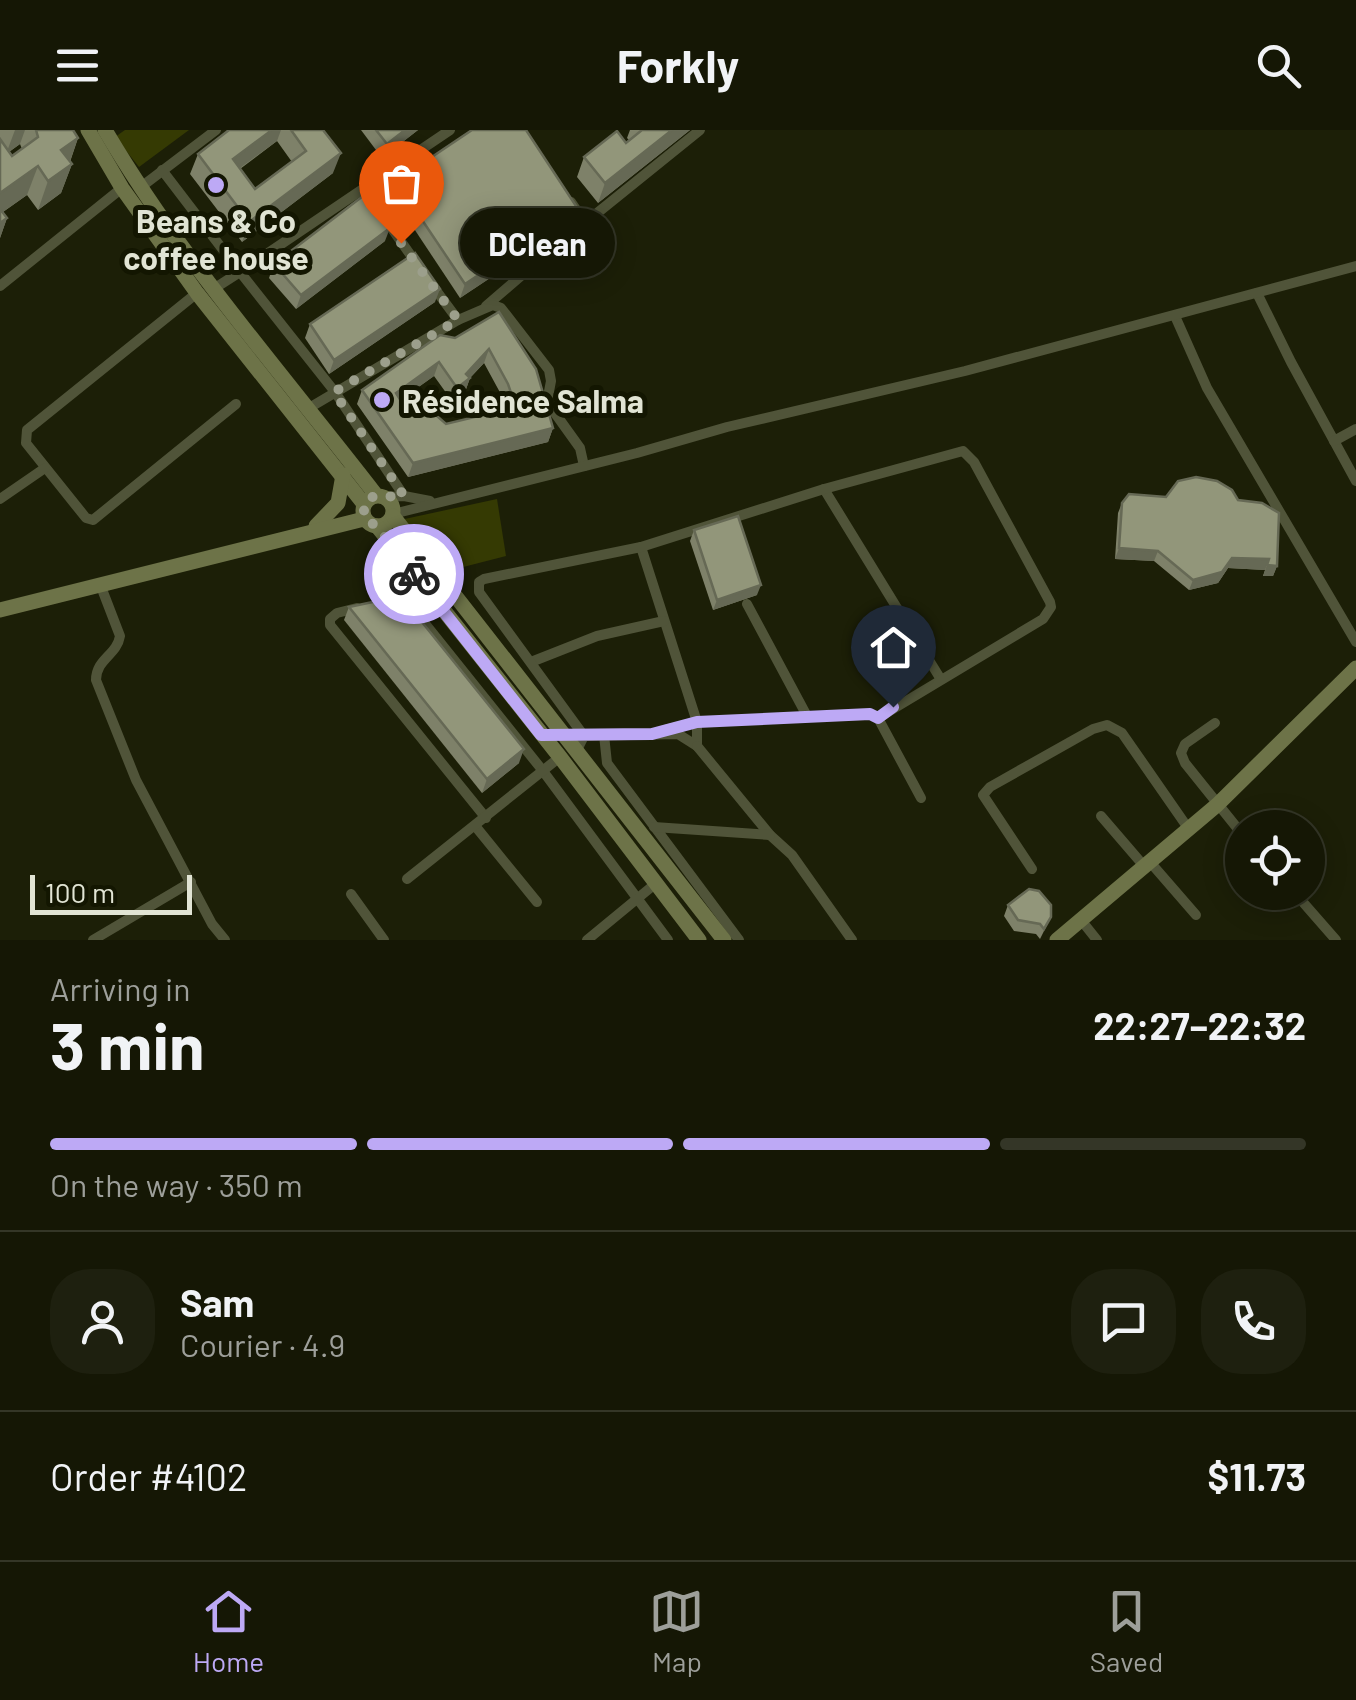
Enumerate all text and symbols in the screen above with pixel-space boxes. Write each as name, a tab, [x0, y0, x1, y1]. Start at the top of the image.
icon: menu	[50, 38, 105, 93]
text: Forkly	[617, 38, 739, 92]
icon: search	[1251, 38, 1306, 93]
pin	[359, 141, 444, 244]
icon: bag	[374, 156, 429, 211]
marker: Beans & Co coffee house	[205, 174, 227, 196]
place label: Beans & Co coffee house	[123, 201, 309, 276]
callout: DClean	[461, 208, 616, 278]
text: DClean	[488, 224, 587, 262]
place label: Résidence Salma	[402, 381, 644, 419]
marker: Résidence Salma	[371, 389, 393, 411]
courier	[364, 524, 464, 624]
icon: bike	[387, 547, 442, 602]
pin	[851, 605, 936, 708]
icon: home	[866, 620, 921, 675]
map controls	[1225, 810, 1325, 910]
button: locate	[1225, 810, 1325, 910]
scale bar	[30, 870, 192, 914]
text: 100 m	[45, 875, 115, 909]
text: Arriving in	[50, 969, 190, 1007]
text: 22:27–22:32	[1093, 1002, 1306, 1048]
text: 3 min	[50, 1005, 205, 1083]
text: On the way · 350 m	[50, 1165, 303, 1203]
button: person	[50, 1269, 155, 1374]
button: chat	[1071, 1269, 1176, 1374]
button: phone	[1201, 1269, 1306, 1374]
text: Sam	[180, 1279, 254, 1325]
text: Courier · 4.9	[180, 1325, 345, 1363]
text: Order #4102	[50, 1453, 247, 1499]
text: $11.73	[1207, 1453, 1306, 1499]
tab: Home	[193, 1584, 264, 1678]
tab: Map	[649, 1584, 704, 1678]
tab: Saved	[1090, 1584, 1163, 1678]

